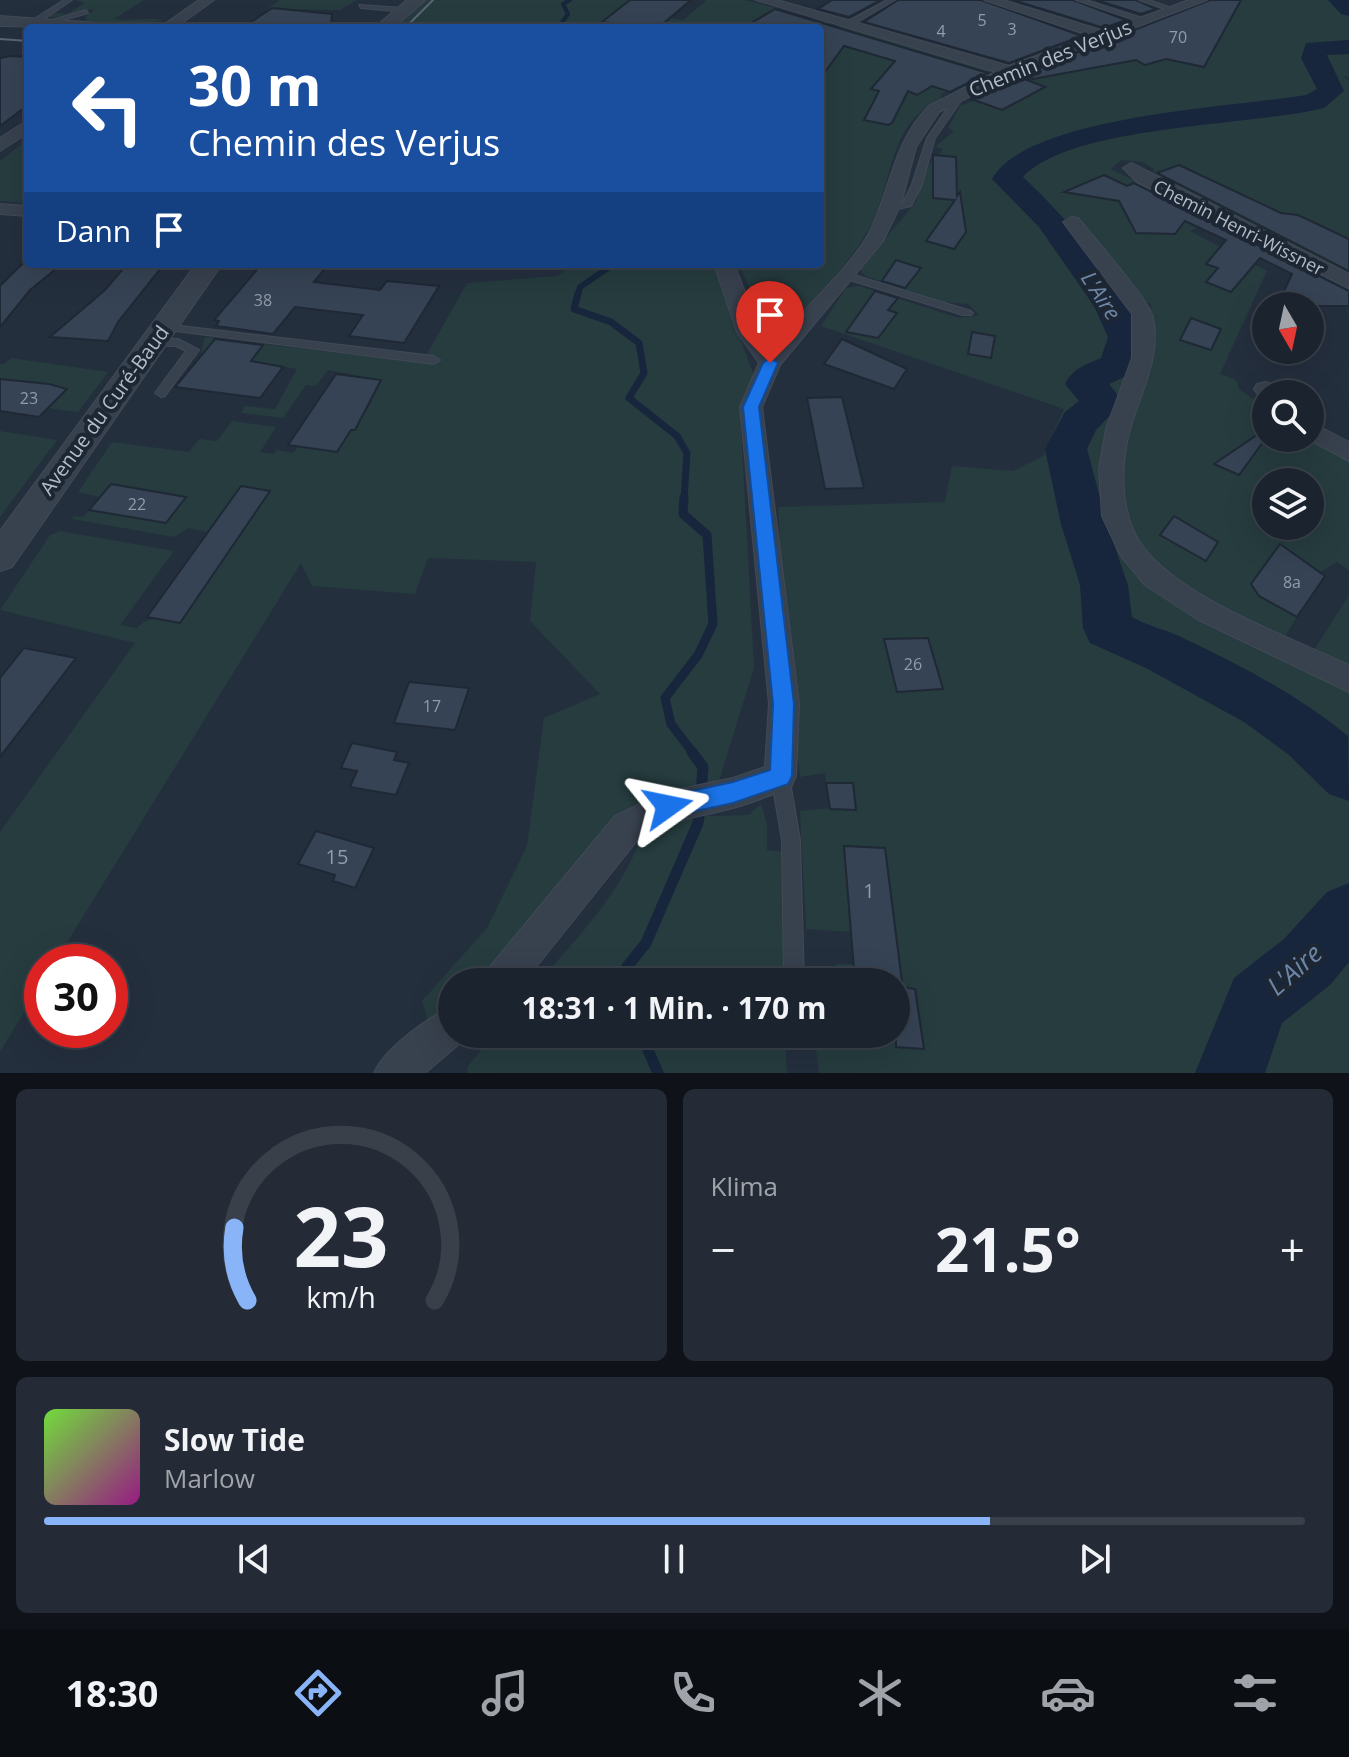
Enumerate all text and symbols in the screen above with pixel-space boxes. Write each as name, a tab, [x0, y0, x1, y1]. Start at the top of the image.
house number: 5	[977, 9, 987, 31]
street label: Chemin des Verjus	[965, 13, 1135, 103]
house number: 3	[1007, 18, 1017, 40]
house number: 4	[936, 20, 946, 42]
house number: 70	[1169, 26, 1187, 48]
text: 30 m	[188, 46, 322, 122]
icon: left	[56, 56, 160, 160]
text: Chemin des Verjus	[188, 118, 500, 167]
street label: Chemin Henri-Wissner	[1150, 174, 1329, 281]
icon: arrive	[147, 208, 191, 252]
text: Dann	[56, 210, 131, 251]
water label: L'Aire	[1075, 265, 1129, 325]
pin	[736, 281, 804, 363]
house number: 38	[254, 289, 272, 311]
north arrow	[1252, 292, 1324, 364]
map controls	[1252, 292, 1324, 540]
icon: arrive	[748, 293, 792, 337]
street label: Avenue du Curé-Baud	[33, 320, 175, 500]
button: search	[1252, 380, 1324, 452]
house number: 23	[20, 387, 38, 409]
button: layers	[1252, 468, 1324, 540]
house number: 22	[128, 493, 146, 515]
house number: 8a	[1283, 571, 1301, 593]
house number: 26	[904, 653, 922, 675]
house number: 17	[423, 695, 441, 717]
position arrow	[626, 764, 710, 848]
house number: 15	[326, 843, 348, 870]
house number: 1	[863, 877, 875, 904]
water label: L'Aire	[1259, 935, 1329, 1003]
speed limit sign: 30	[24, 944, 128, 1048]
text: 18:31 · 1 Min. · 170 m	[522, 987, 826, 1028]
text: Klima	[711, 1168, 778, 1204]
text: 23	[294, 1178, 389, 1291]
text: 21.5°	[935, 1208, 1081, 1290]
text: −	[711, 1219, 736, 1279]
text: +	[1280, 1219, 1305, 1279]
text: km/h	[307, 1277, 376, 1316]
text: Slow Tide	[164, 1419, 305, 1460]
text: Marlow	[164, 1460, 255, 1496]
icon: previous	[232, 1537, 276, 1581]
icon: pause	[652, 1537, 696, 1581]
icon: next	[1073, 1537, 1117, 1581]
icon: directions	[290, 1665, 346, 1721]
icon: music	[477, 1665, 533, 1721]
icon: phone	[665, 1665, 721, 1721]
icon: climate	[852, 1665, 908, 1721]
icon: car	[1040, 1665, 1096, 1721]
icon: filters	[1227, 1665, 1283, 1721]
text: 18:30	[66, 1669, 158, 1718]

